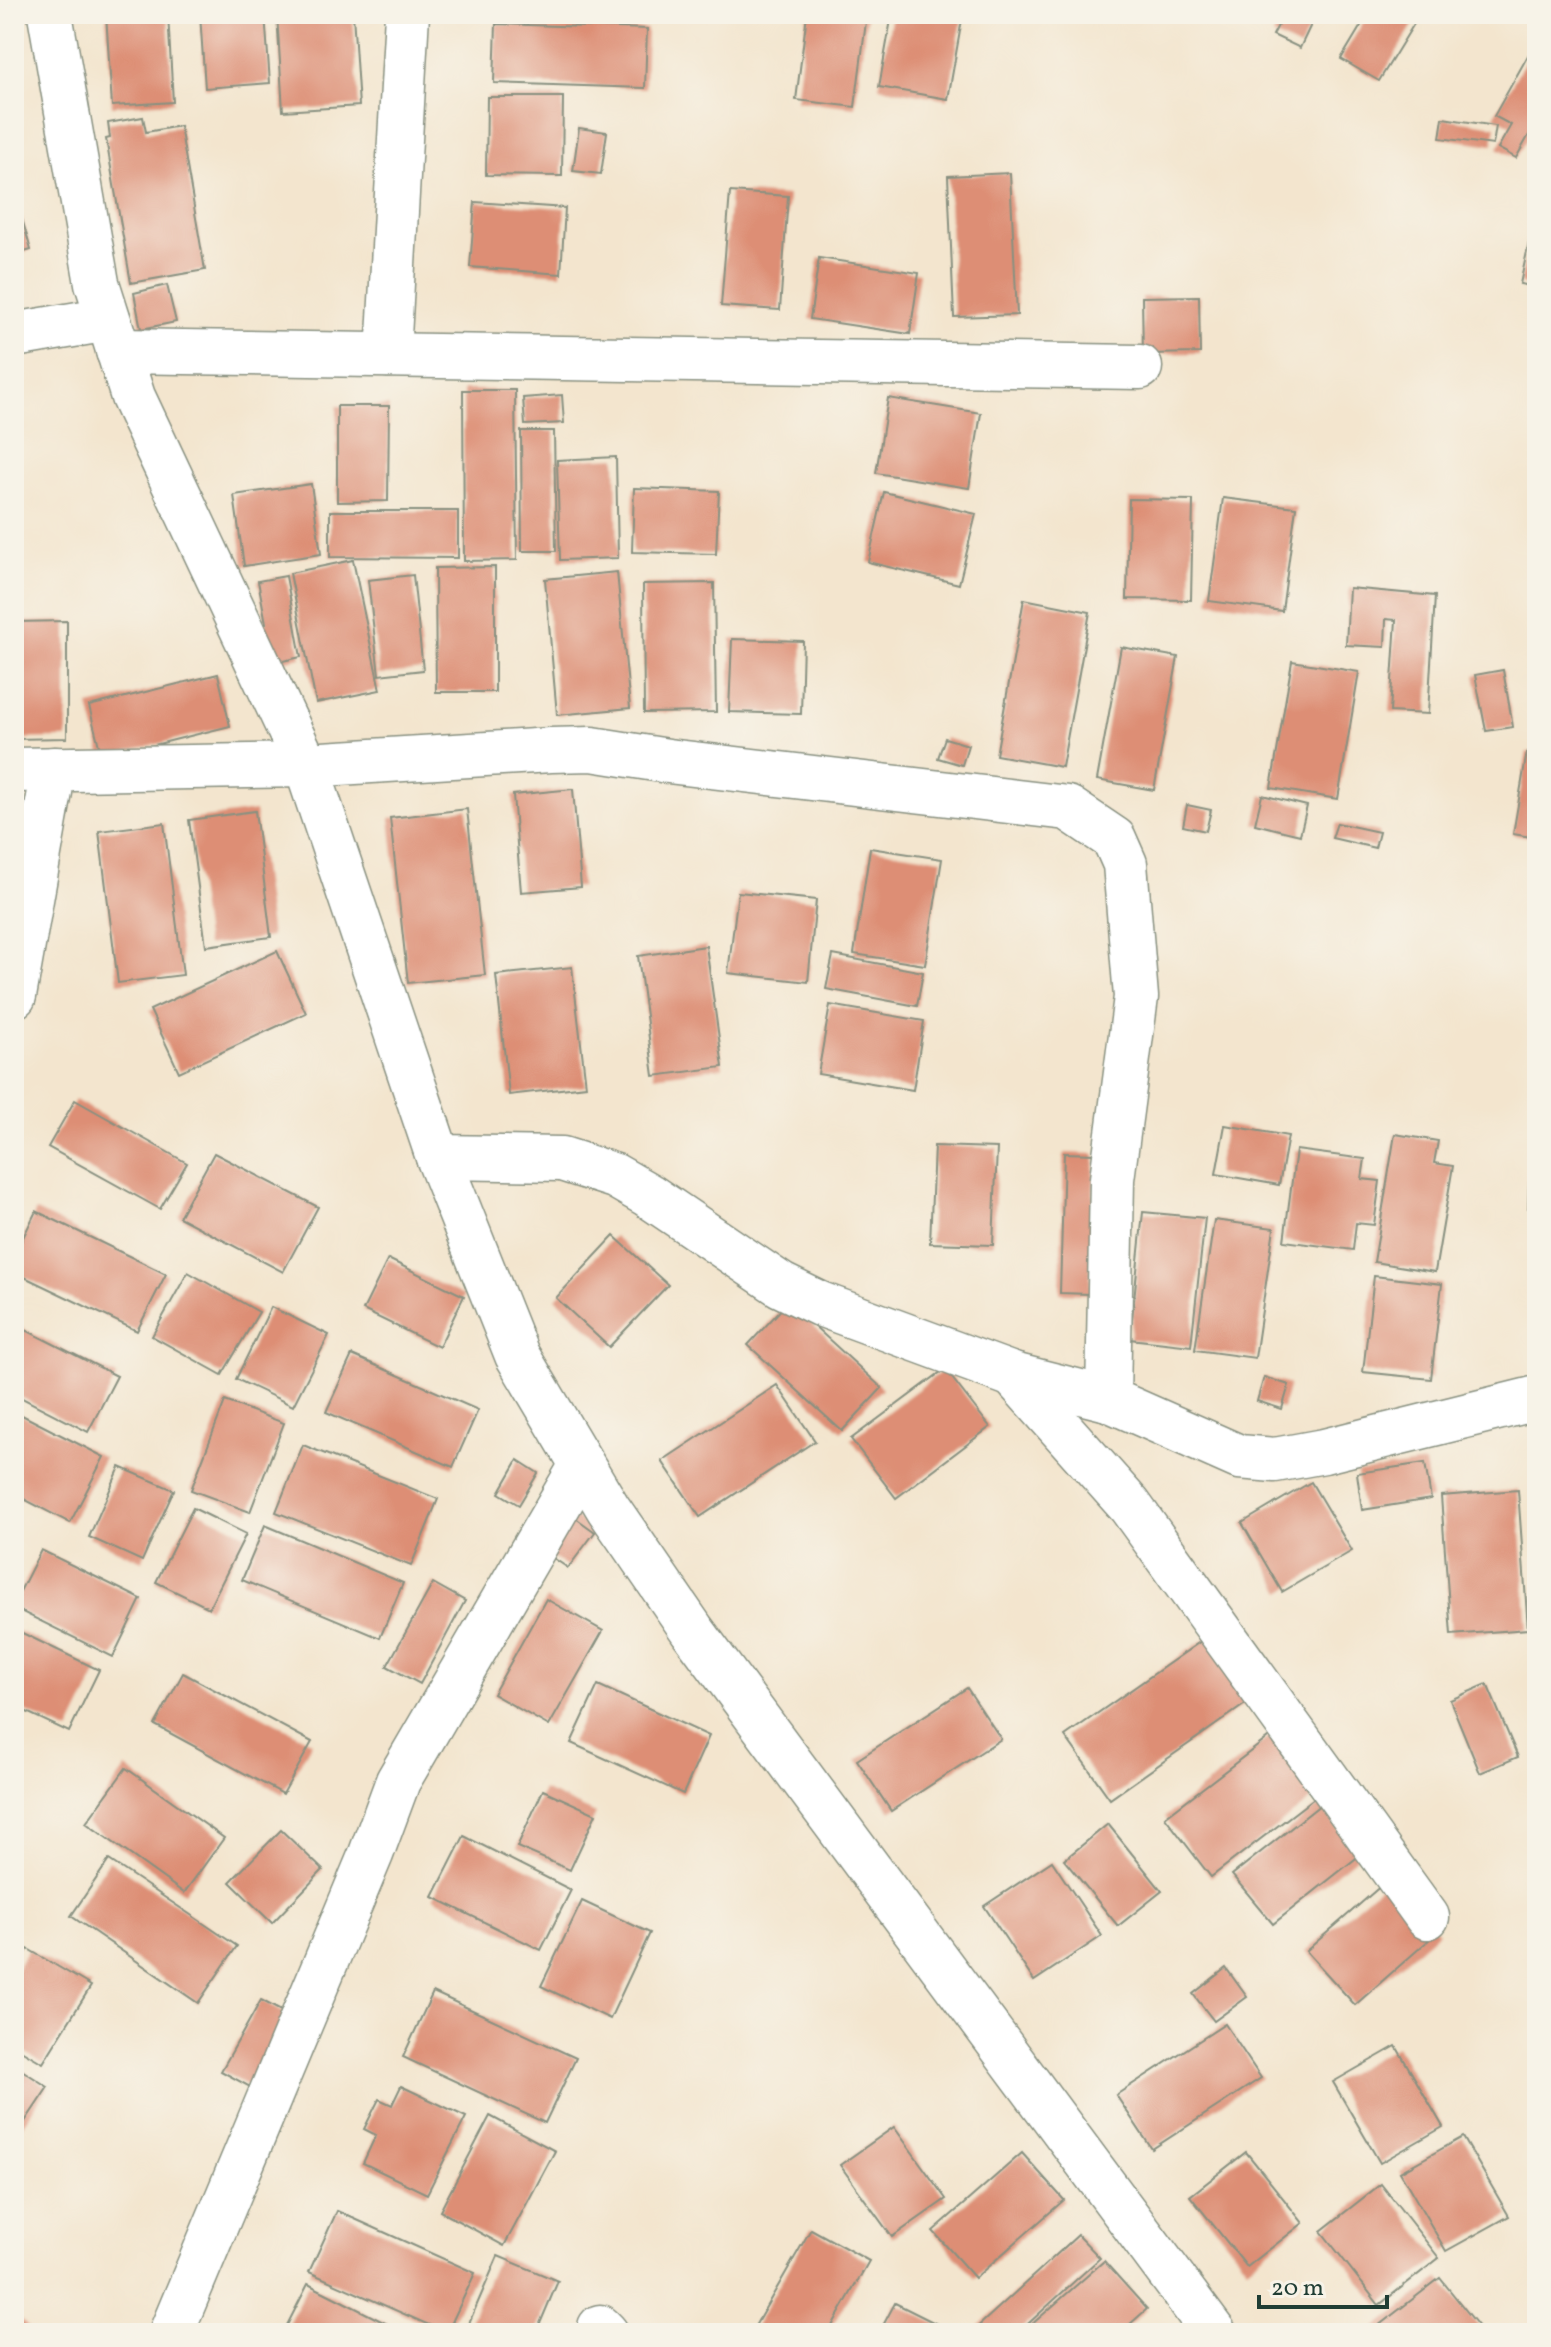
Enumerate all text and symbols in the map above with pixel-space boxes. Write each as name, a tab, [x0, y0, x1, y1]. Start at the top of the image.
scale bar	[1259, 2259, 1387, 2309]
text: 20 m	[1271, 2272, 1324, 2306]

